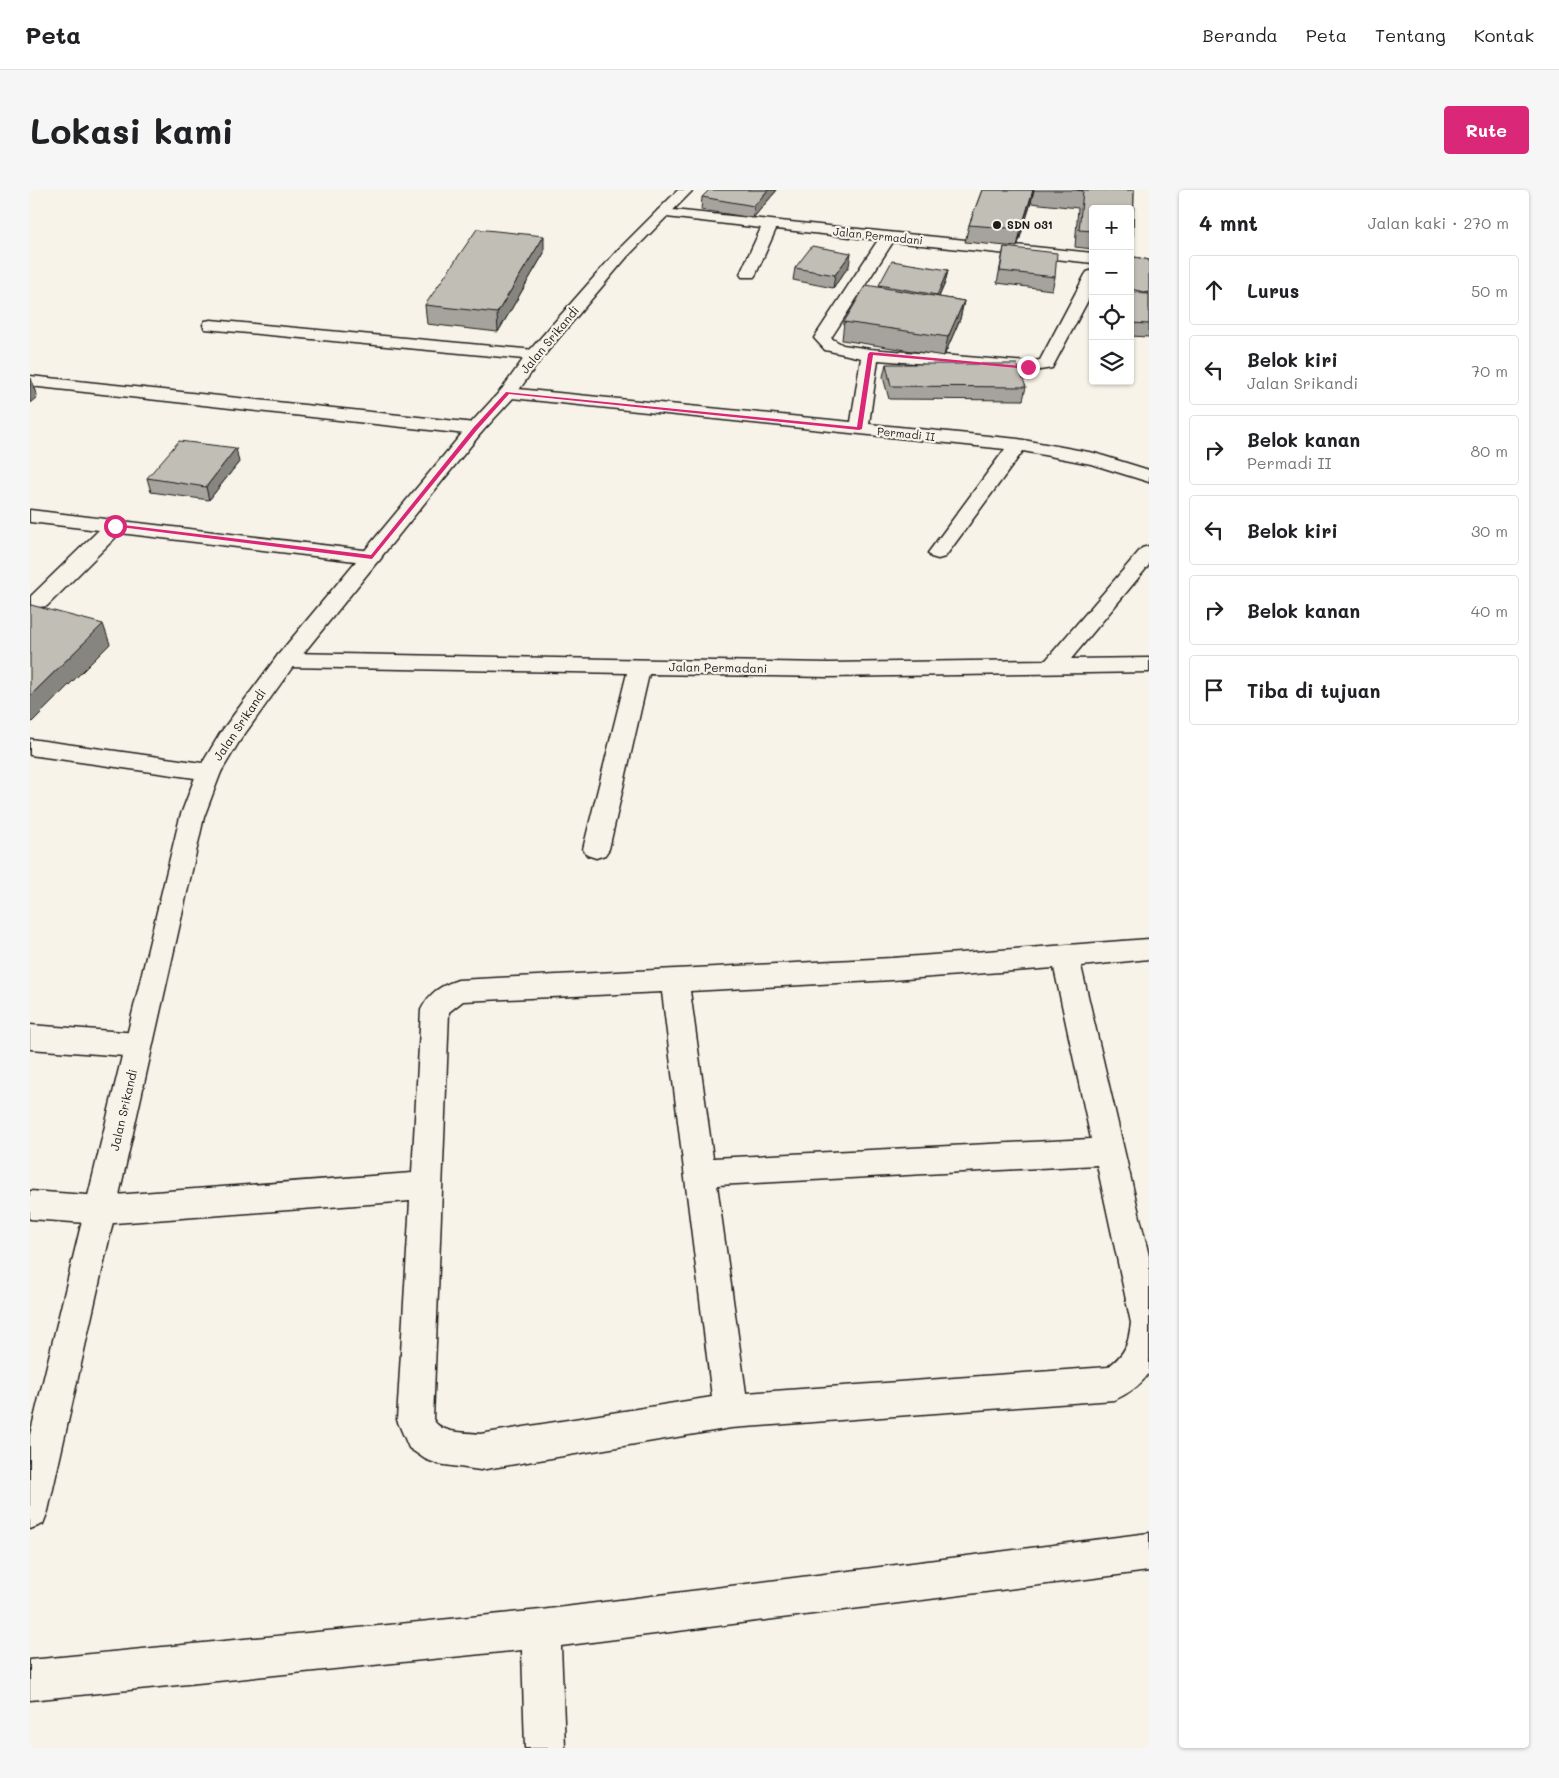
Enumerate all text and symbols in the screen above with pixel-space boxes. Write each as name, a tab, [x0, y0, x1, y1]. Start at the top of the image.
text: Peta	[25, 19, 81, 50]
text: Beranda	[1203, 23, 1278, 47]
text: Peta	[1306, 23, 1347, 47]
text: Tentang	[1375, 23, 1446, 47]
text: Kontak	[1474, 23, 1534, 47]
button: Rute	[1444, 106, 1529, 154]
text: Lokasi kami	[30, 107, 234, 153]
map controls	[1089, 205, 1134, 385]
button: +	[1089, 205, 1134, 250]
text: 4 mnt	[1199, 209, 1258, 236]
text: Jalan kaki · 270 m	[1368, 212, 1509, 233]
place label: SDN 031	[1007, 217, 1053, 232]
marker: SDN 031	[991, 219, 1003, 231]
street label: Jalan Permadani	[832, 223, 924, 248]
button: −	[1089, 250, 1134, 295]
icon: ahead	[1200, 276, 1228, 304]
text: Lurus	[1247, 278, 1299, 303]
text: 50 m	[1471, 280, 1508, 301]
button: locate	[1089, 295, 1134, 340]
street label: Jalan Srikandi	[516, 302, 582, 376]
button: layers	[1089, 340, 1134, 385]
text: Belok kiri	[1247, 347, 1338, 372]
route end	[1017, 356, 1040, 379]
icon: left	[1200, 356, 1228, 384]
text: 70 m	[1471, 360, 1508, 381]
text: Jalan Srikandi	[1247, 372, 1358, 393]
street label: Permadi II	[876, 423, 936, 444]
text: Belok kanan	[1247, 427, 1360, 452]
icon: right	[1200, 436, 1228, 464]
text: 80 m	[1471, 440, 1508, 461]
text: Permadi II	[1247, 452, 1332, 473]
route start	[104, 515, 127, 538]
icon: left	[1200, 516, 1228, 544]
text: Belok kiri	[1247, 518, 1338, 543]
text: 30 m	[1471, 520, 1508, 541]
icon: right	[1200, 596, 1228, 624]
text: Belok kanan	[1247, 598, 1360, 623]
text: 40 m	[1471, 600, 1508, 621]
street label: Jalan Permadani	[669, 658, 767, 676]
icon: arrive	[1200, 676, 1228, 704]
text: Tiba di tujuan	[1247, 678, 1380, 703]
street label: Jalan Srikandi	[209, 685, 269, 763]
street label: Jalan Srikandi	[106, 1067, 140, 1152]

